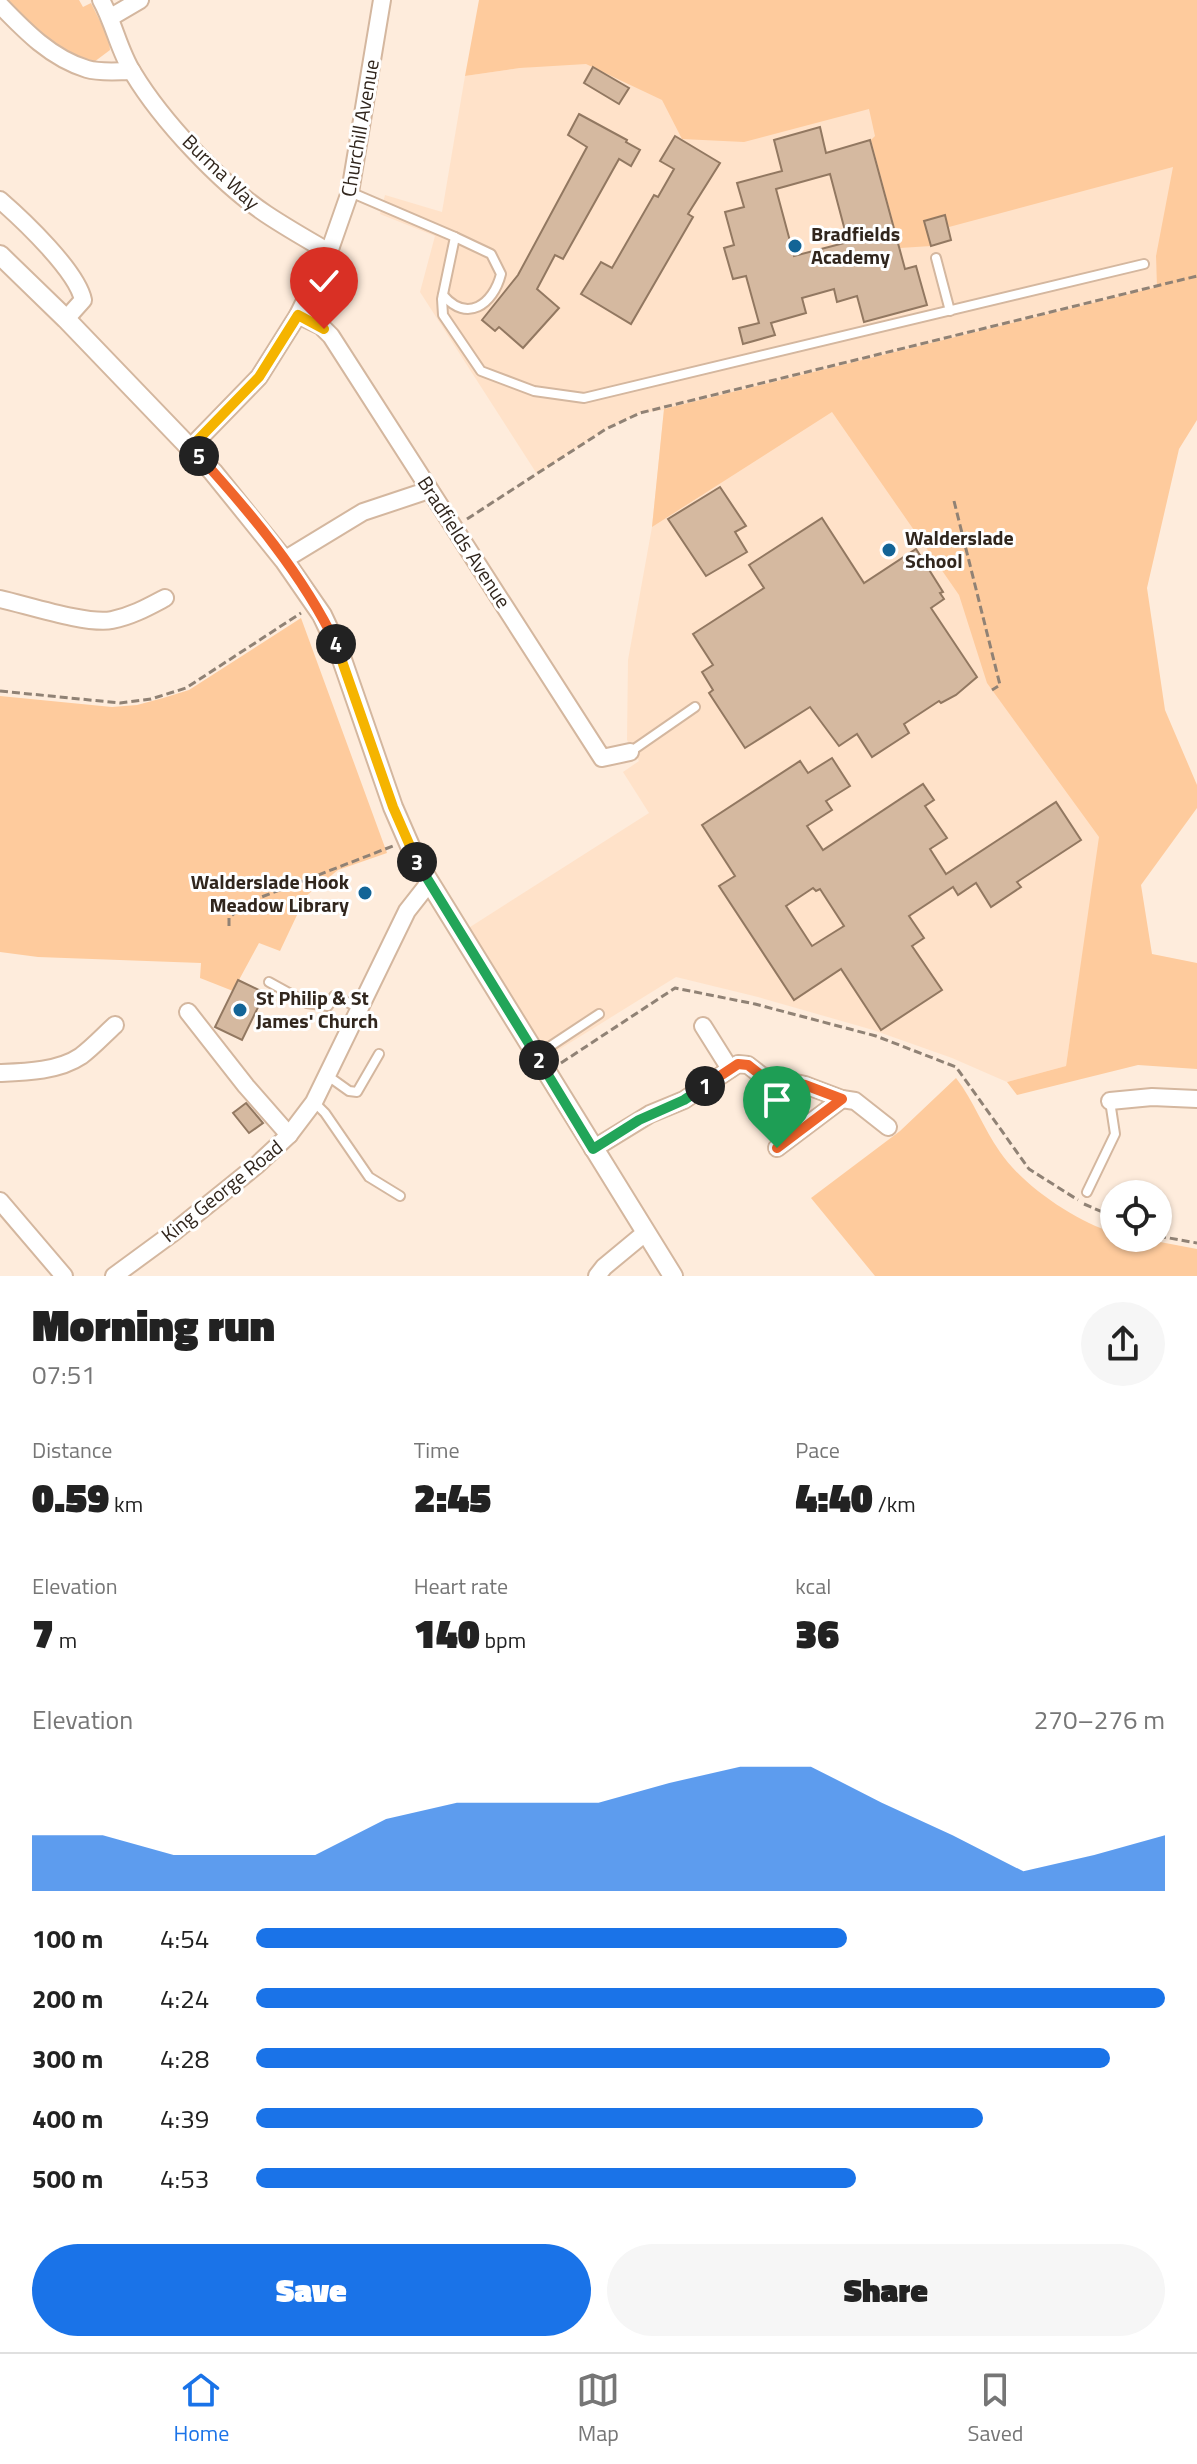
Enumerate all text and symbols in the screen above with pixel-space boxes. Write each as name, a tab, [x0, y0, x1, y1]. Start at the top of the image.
street label: Churchill Avenue	[332, 57, 387, 199]
street label: Burma Way	[175, 126, 268, 217]
place label: Bradfields Academy	[811, 218, 900, 272]
marker: Bradfields Academy	[786, 237, 804, 255]
pin	[290, 247, 358, 329]
icon: check	[302, 259, 346, 303]
pin: 5	[179, 436, 219, 476]
text: 5	[193, 439, 205, 473]
street label: Bradfields Avenue	[410, 469, 519, 614]
place label: Walderslade School	[905, 522, 1014, 576]
marker: Walderslade School	[880, 541, 898, 559]
pin: 4	[316, 624, 356, 664]
text: 4	[330, 627, 342, 661]
pin: 3	[397, 842, 437, 882]
text: 3	[411, 845, 423, 879]
place label: Walderslade Hook Meadow Library	[191, 866, 350, 920]
marker: Walderslade Hook Meadow Library	[356, 884, 374, 902]
place label: St Philip & St James' Church	[256, 982, 378, 1036]
marker: St Philip & St James' Church	[231, 1001, 249, 1019]
pin: 2	[519, 1040, 559, 1080]
text: 2	[533, 1043, 545, 1077]
pin: 1	[685, 1066, 725, 1106]
pin	[743, 1066, 811, 1148]
text: 1	[699, 1069, 711, 1103]
icon: arrive	[755, 1078, 799, 1122]
street label: King George Road	[154, 1132, 289, 1250]
map controls	[1100, 1180, 1172, 1252]
button: locate	[1100, 1180, 1172, 1252]
text: Morning run	[32, 1291, 275, 1358]
button: share	[1081, 1302, 1165, 1386]
text: 07:51	[32, 1355, 96, 1394]
text: Distance	[32, 1433, 112, 1467]
text: Time	[414, 1433, 460, 1467]
text: Pace	[795, 1433, 840, 1467]
text: 0.59	[32, 1467, 109, 1528]
text: 2:45	[414, 1467, 491, 1528]
text: 4:40	[795, 1467, 873, 1528]
text: km	[109, 1487, 143, 1521]
text: /km	[873, 1487, 916, 1521]
text: Elevation	[32, 1569, 118, 1603]
text: Heart rate	[414, 1569, 508, 1603]
text: kcal	[795, 1569, 831, 1603]
text: 7	[32, 1603, 54, 1664]
text: 140	[414, 1603, 480, 1664]
text: 36	[795, 1603, 839, 1664]
text: m	[54, 1623, 77, 1657]
text: bpm	[480, 1623, 526, 1657]
text: Elevation	[32, 1700, 133, 1739]
text: 270–276 m	[1034, 1700, 1165, 1739]
text: 100 m	[32, 1919, 103, 1958]
text: 4:54	[160, 1919, 209, 1958]
text: 200 m	[32, 1979, 103, 2018]
text: 4:24	[160, 1979, 209, 2018]
text: 300 m	[32, 2039, 103, 2078]
text: 4:28	[160, 2039, 209, 2078]
text: 400 m	[32, 2099, 103, 2138]
text: 4:39	[160, 2099, 209, 2138]
text: 500 m	[32, 2159, 103, 2198]
text: 4:53	[160, 2159, 209, 2198]
button: Save	[32, 2244, 591, 2336]
button: Share	[607, 2244, 1165, 2336]
tab: Home	[174, 2368, 229, 2450]
tab: Map	[576, 2368, 620, 2450]
tab: Saved	[967, 2368, 1023, 2450]

